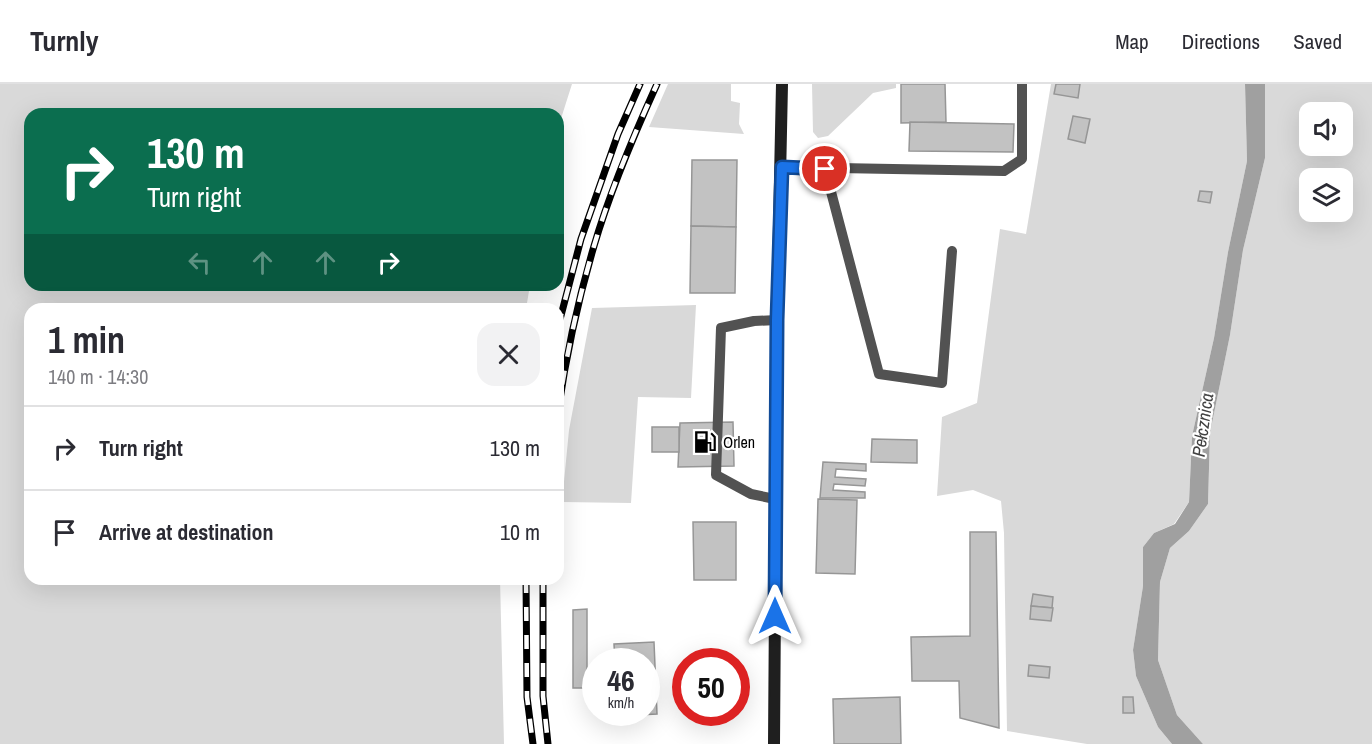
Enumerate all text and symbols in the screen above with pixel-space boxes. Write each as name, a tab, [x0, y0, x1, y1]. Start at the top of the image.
text: Turnly	[30, 22, 99, 60]
text: Map	[1115, 27, 1149, 56]
text: Directions	[1182, 27, 1260, 56]
text: Saved	[1293, 27, 1342, 56]
map controls	[1299, 102, 1353, 222]
button: sound	[1299, 102, 1353, 156]
text: 130 m	[147, 125, 245, 181]
icon: right	[48, 132, 126, 210]
pin	[799, 143, 850, 194]
icon: arrive	[808, 152, 841, 185]
button: layers	[1299, 168, 1353, 222]
text: Turn right	[147, 179, 241, 215]
icon: left	[183, 246, 216, 279]
icon: ahead	[246, 246, 279, 279]
icon: ahead	[309, 246, 342, 279]
icon: right	[372, 246, 405, 279]
text: 1 min	[48, 316, 125, 364]
button: close	[477, 323, 540, 386]
text: 140 m · 14:30	[48, 363, 148, 390]
water label: Pełcznica	[1186, 392, 1219, 458]
fuel station icon: Orlen	[692, 429, 718, 455]
place label: Orlen	[723, 431, 755, 453]
icon: right	[48, 432, 81, 465]
text: Turn right	[99, 433, 183, 463]
text: 130 m	[490, 433, 540, 463]
icon: arrive	[48, 516, 81, 549]
text: Arrive at destination	[99, 517, 273, 547]
text: 10 m	[500, 517, 540, 547]
position arrow	[743, 584, 807, 648]
speed limit sign: 50	[672, 648, 750, 726]
text: 46	[607, 660, 635, 700]
text: km/h	[608, 692, 634, 713]

